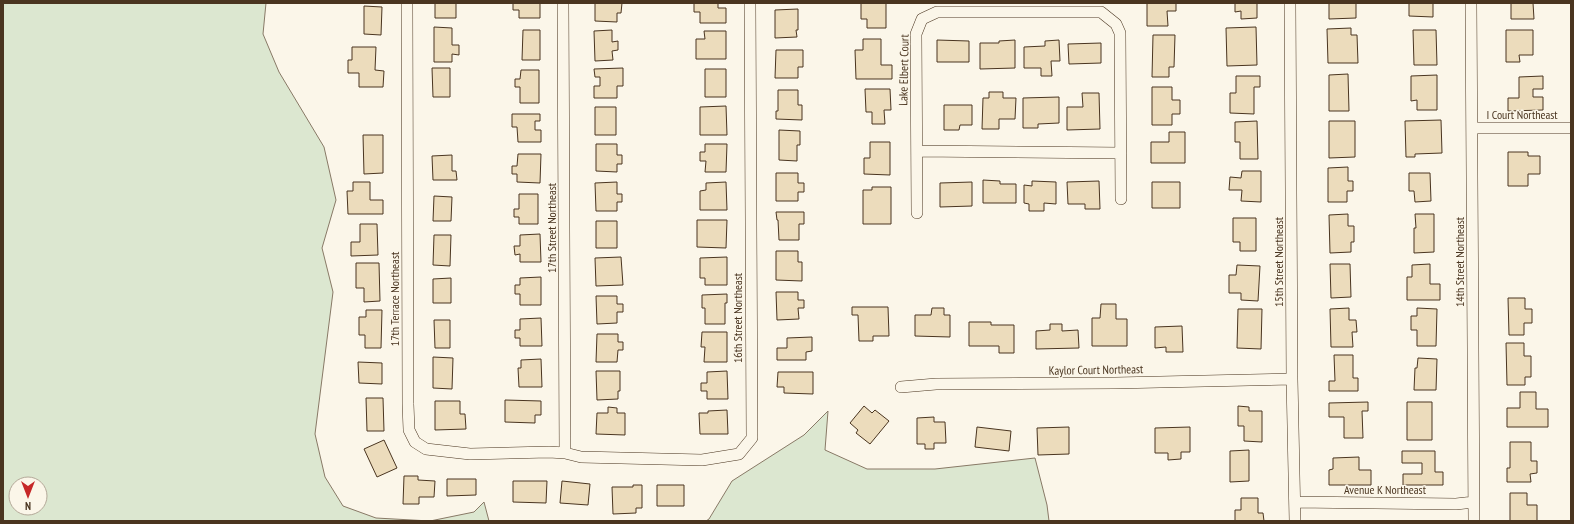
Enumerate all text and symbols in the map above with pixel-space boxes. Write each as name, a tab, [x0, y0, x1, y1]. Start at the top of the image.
street label: Lake Elbert Court	[895, 33, 912, 106]
street label: I Court Northeast	[1486, 107, 1558, 122]
street label: 17th Street Northeast	[544, 182, 559, 273]
street label: 15th Street Northeast	[1271, 216, 1286, 307]
street label: 14th Street Northeast	[1452, 216, 1467, 307]
street label: 17th Terrace Northeast	[387, 251, 402, 346]
street label: 16th Street Northeast	[730, 272, 745, 363]
street label: Kaylor Court Northeast	[1049, 361, 1144, 378]
north arrow	[8, 476, 48, 516]
street label: Avenue K Northeast	[1344, 482, 1427, 497]
text: N	[25, 499, 31, 513]

